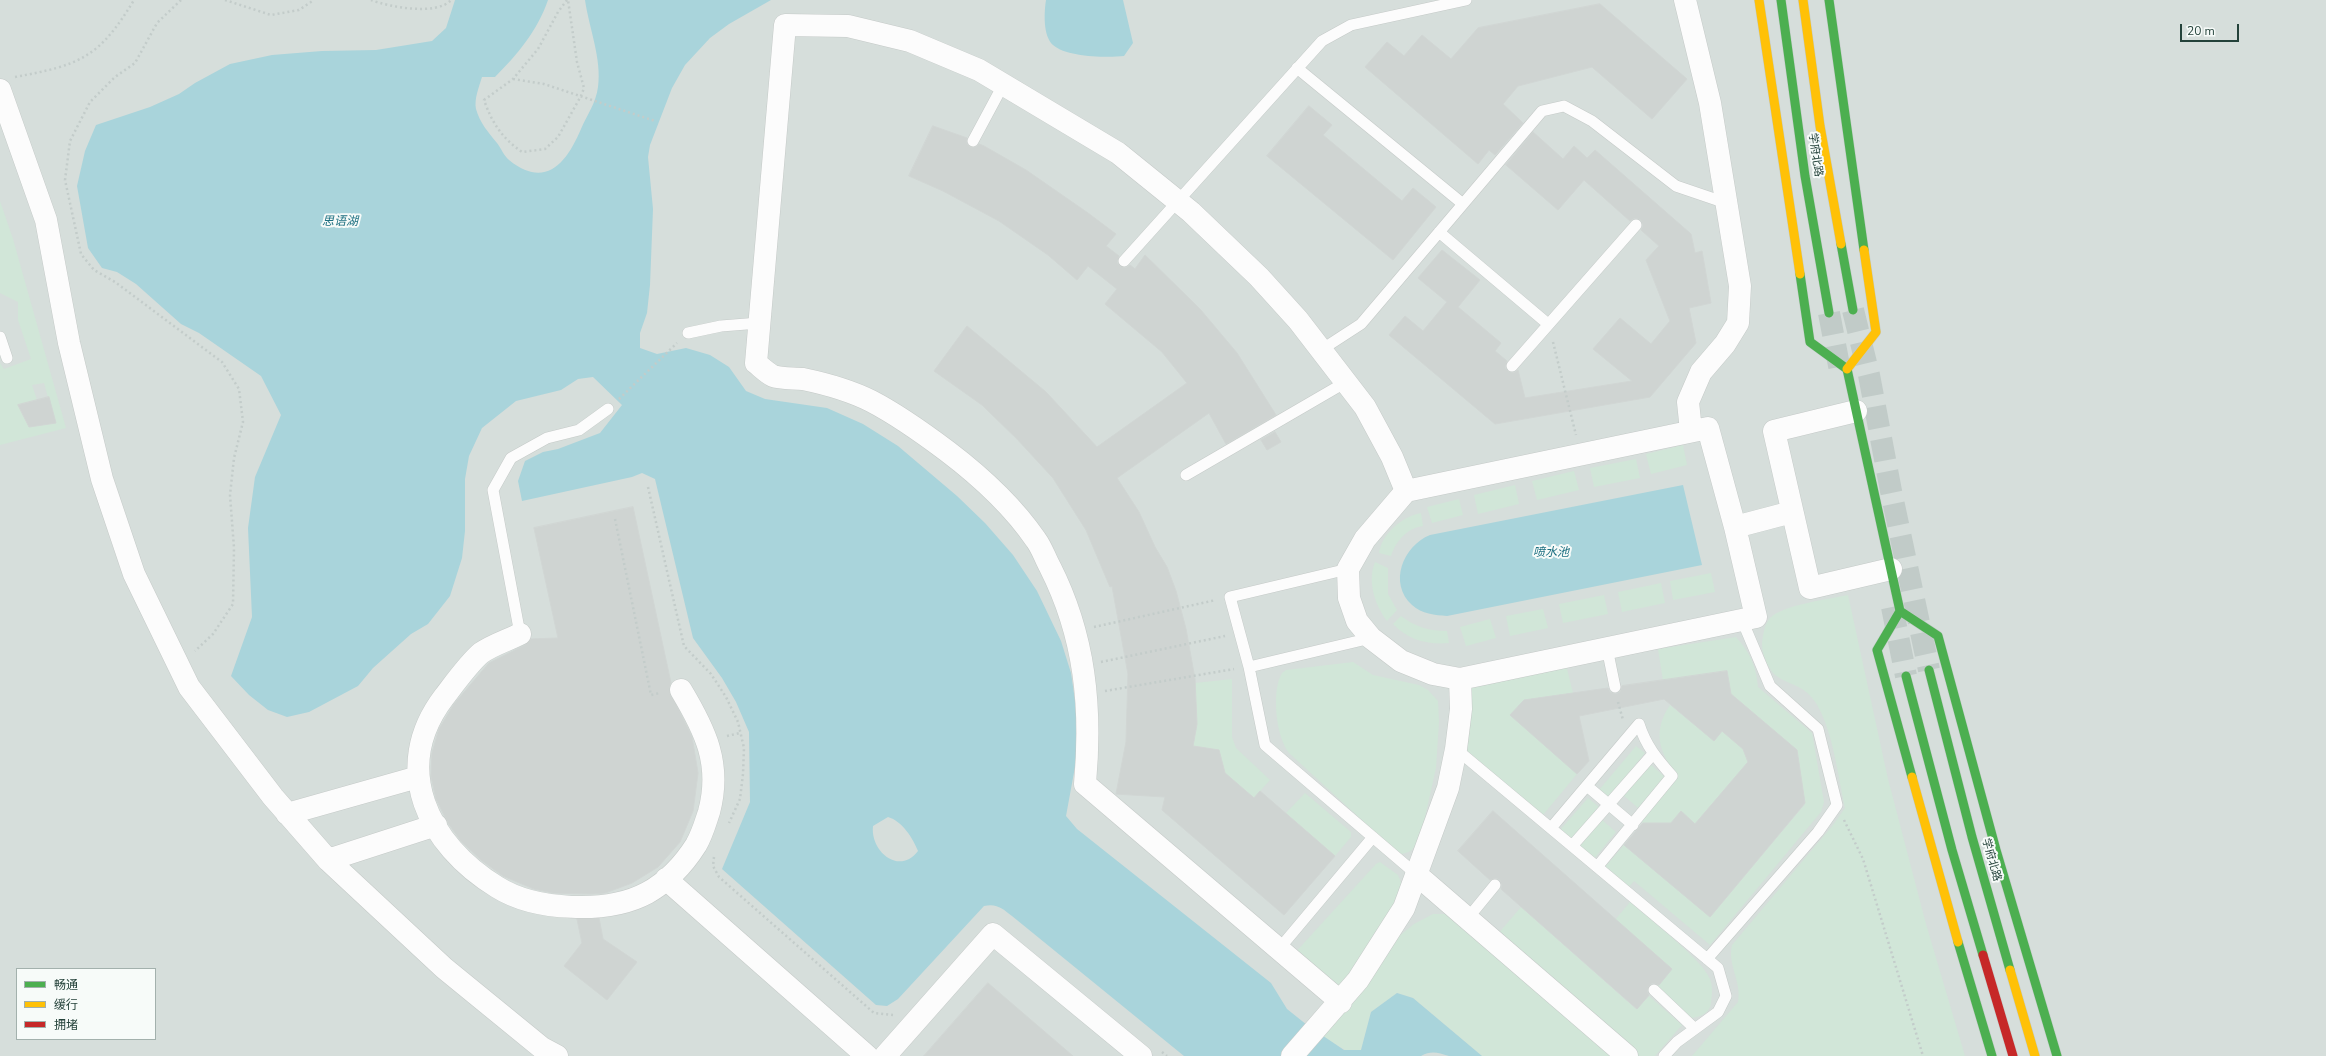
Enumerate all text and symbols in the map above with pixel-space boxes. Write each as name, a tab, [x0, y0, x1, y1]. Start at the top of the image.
scale bar	[2182, 16, 2241, 42]
text: 20 m	[2187, 23, 2215, 39]
street label: 学府北路	[1805, 132, 1825, 178]
water label: 思语湖	[322, 215, 358, 229]
water label: 喷水池	[1533, 546, 1569, 560]
street label: 学府北路	[1979, 837, 2003, 883]
legend	[16, 968, 156, 1040]
text: 畅通	[54, 977, 78, 993]
text: 缓行	[54, 997, 78, 1013]
text: 拥堵	[54, 1017, 78, 1033]

